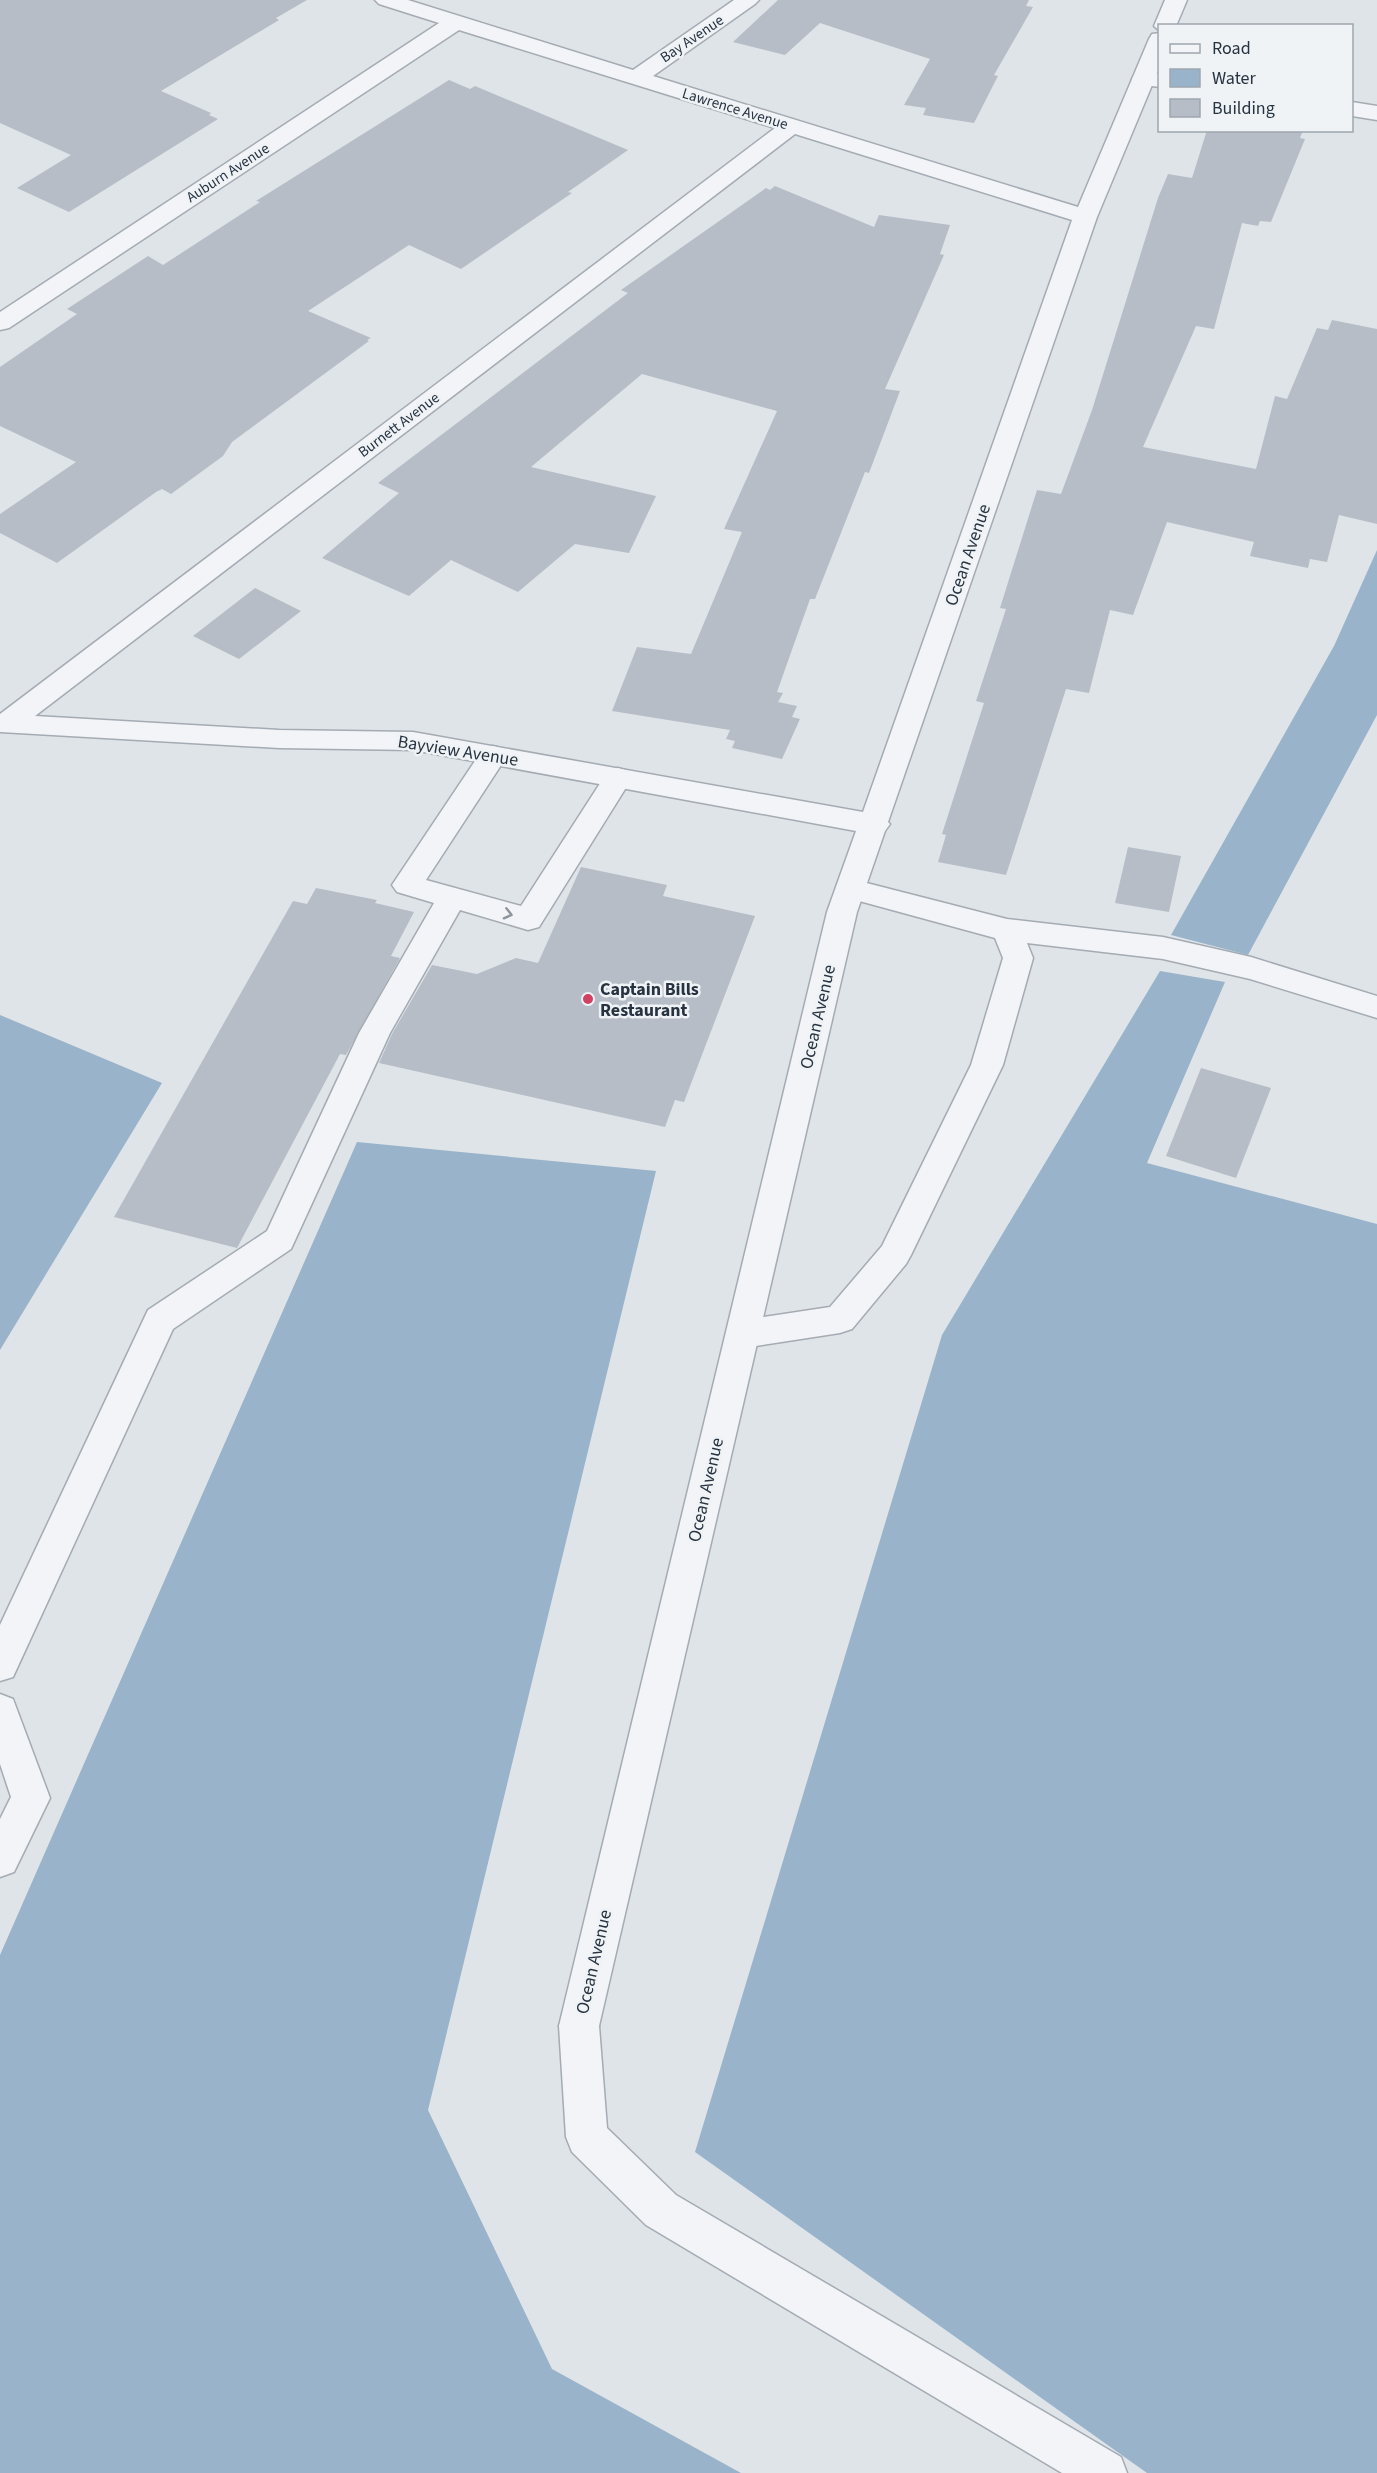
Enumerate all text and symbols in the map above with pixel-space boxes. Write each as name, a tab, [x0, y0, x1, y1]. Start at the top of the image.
street label: Bay Avenue	[656, 10, 728, 68]
legend	[1158, 24, 1353, 132]
text: Road	[1212, 36, 1251, 61]
text: Water	[1212, 66, 1256, 91]
street label: Lawrence Avenue	[680, 83, 790, 135]
text: Building	[1212, 96, 1275, 121]
street label: Auburn Avenue	[182, 138, 274, 208]
street label: Burnett Avenue	[354, 387, 444, 463]
street label: Ocean Avenue	[939, 501, 997, 609]
street label: Bayview Avenue	[396, 729, 520, 773]
one-way arrow	[503, 906, 513, 919]
street label: Ocean Avenue	[794, 962, 842, 1072]
place label: Captain Bills Restaurant	[600, 977, 699, 1023]
marker: Captain Bills Restaurant	[581, 992, 595, 1006]
street label: Ocean Avenue	[682, 1435, 730, 1545]
street label: Ocean Avenue	[570, 1907, 618, 2017]

